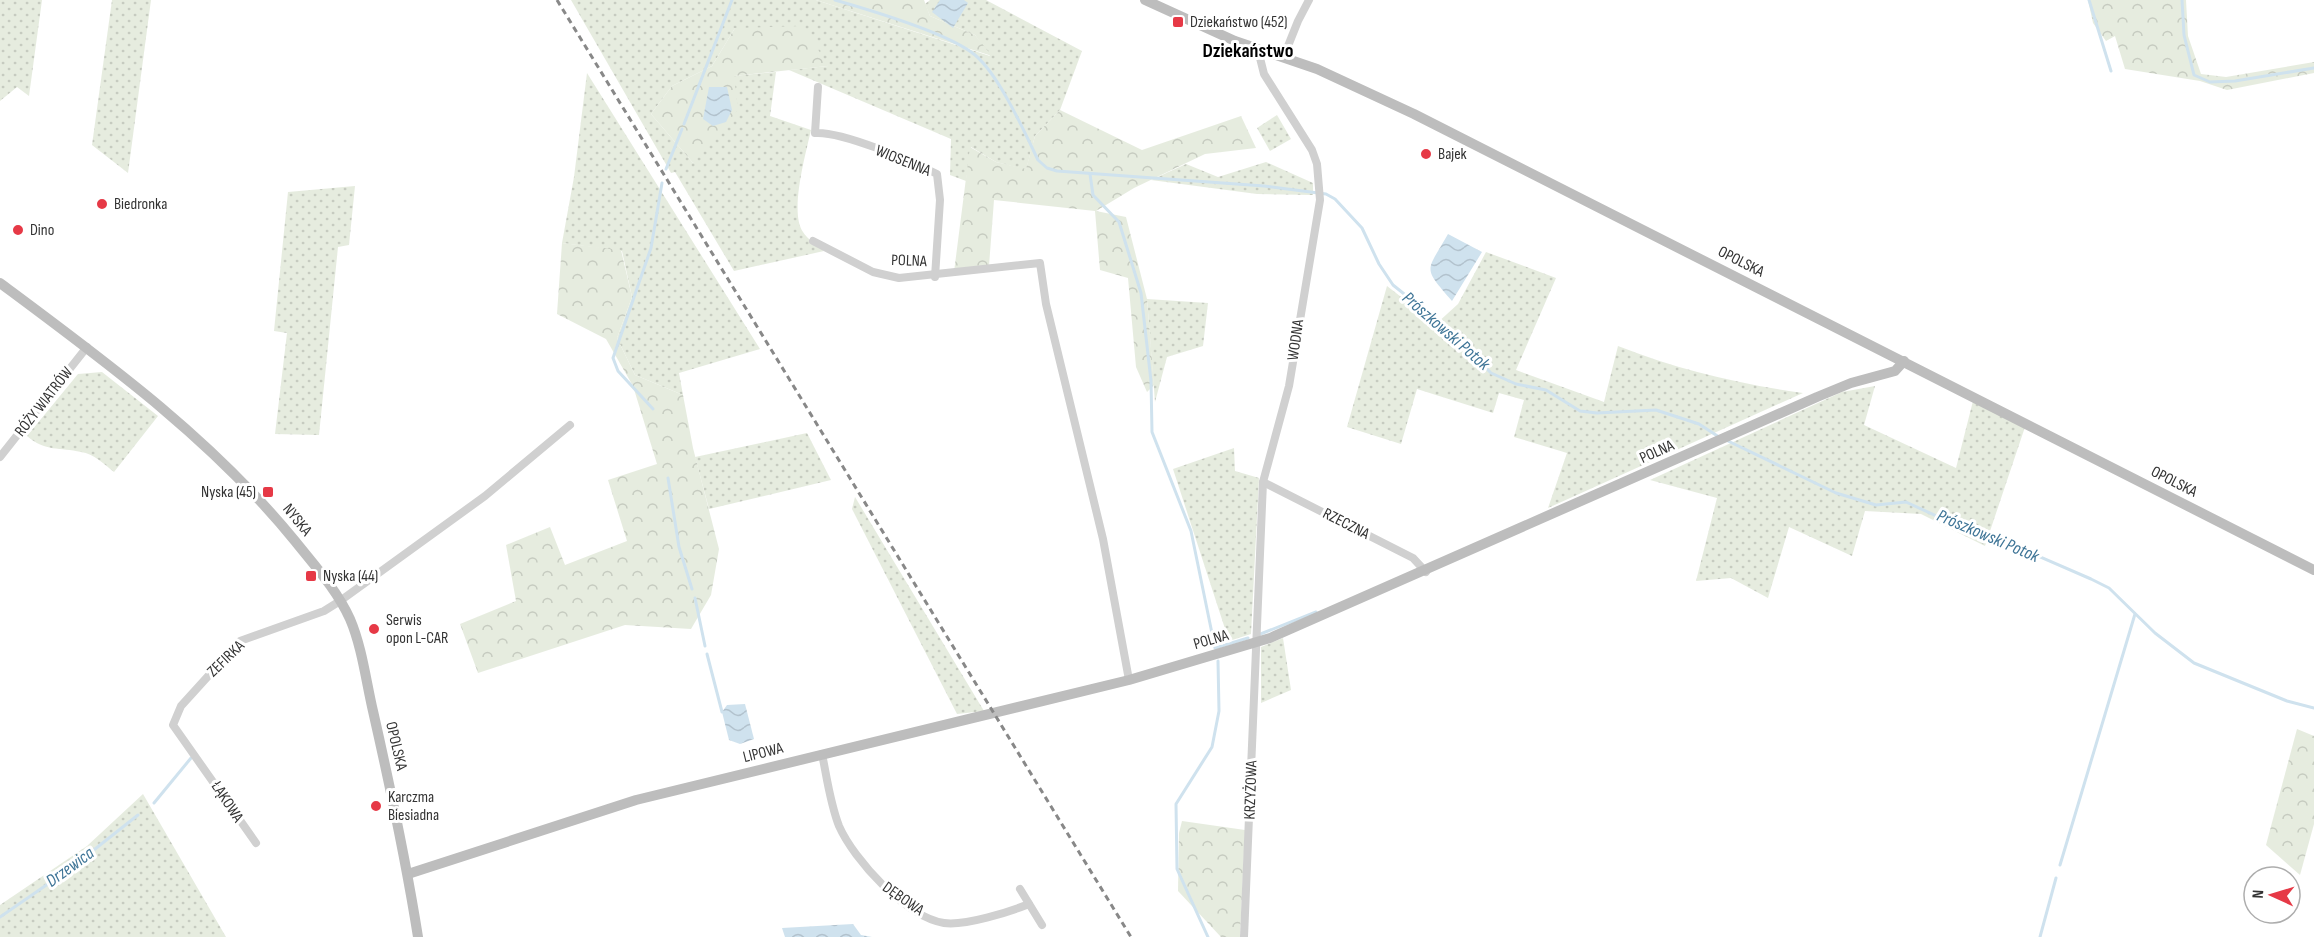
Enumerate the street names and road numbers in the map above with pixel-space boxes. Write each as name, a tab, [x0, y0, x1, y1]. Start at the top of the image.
street label: WIOSENNA	[873, 141, 934, 181]
street label: OPOLSKA	[1715, 242, 1767, 282]
street label: POLNA	[891, 251, 927, 271]
street label: WODNA	[1284, 318, 1308, 362]
street label: RÓŻY WIATRÓW	[11, 363, 77, 440]
street label: POLNA	[1637, 436, 1677, 468]
street label: OPOLSKA	[2148, 462, 2200, 502]
street label: NYSKA	[278, 500, 316, 540]
street label: RZECZNA	[1320, 504, 1373, 544]
street label: POLNA	[1191, 626, 1231, 654]
street label: ZEFIRKA	[203, 637, 249, 681]
street label: OPOLSKA	[381, 720, 411, 772]
street label: LIPOWA	[741, 739, 785, 767]
street label: KRZYŻOWA	[1240, 760, 1262, 820]
street label: ŁĄKOWA	[206, 777, 247, 826]
street label: DĘBOWA	[879, 878, 928, 920]

